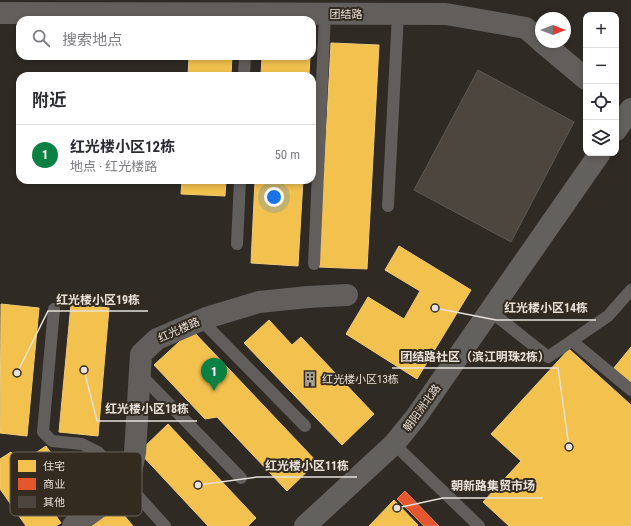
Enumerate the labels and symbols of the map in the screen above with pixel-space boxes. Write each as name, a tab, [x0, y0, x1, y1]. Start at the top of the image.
street label: 团结路	[330, 8, 363, 21]
north arrow	[535, 12, 571, 48]
your location	[264, 187, 284, 207]
callout: 红光楼小区19栋	[48, 287, 148, 311]
text: 红光楼小区19栋	[56, 293, 140, 307]
callout: 红光楼小区14栋	[496, 296, 596, 320]
text: 红光楼小区14栋	[504, 301, 588, 315]
street label: 红光楼路	[156, 315, 202, 345]
callout: 团结路社区（滨江明珠2栋）	[392, 344, 558, 368]
text: 团结路社区（滨江明珠2栋）	[400, 350, 550, 364]
pin: 1	[201, 358, 227, 391]
building icon: 红光楼小区13栋	[301, 370, 319, 388]
place label: 红光楼小区13栋	[322, 373, 399, 386]
street label: 朝阳洲北路	[401, 382, 443, 434]
callout: 红光楼小区18栋	[97, 397, 197, 421]
text: 红光楼小区18栋	[105, 402, 189, 416]
legend	[10, 452, 142, 516]
callout: 红光楼小区11栋	[257, 453, 357, 477]
text: 红光楼小区11栋	[265, 459, 349, 473]
text: 住宅	[43, 460, 65, 473]
callout: 朝新路集贸市场	[443, 474, 543, 498]
text: 商业	[43, 478, 65, 491]
text: 朝新路集贸市场	[451, 479, 535, 493]
text: 其他	[43, 496, 65, 509]

